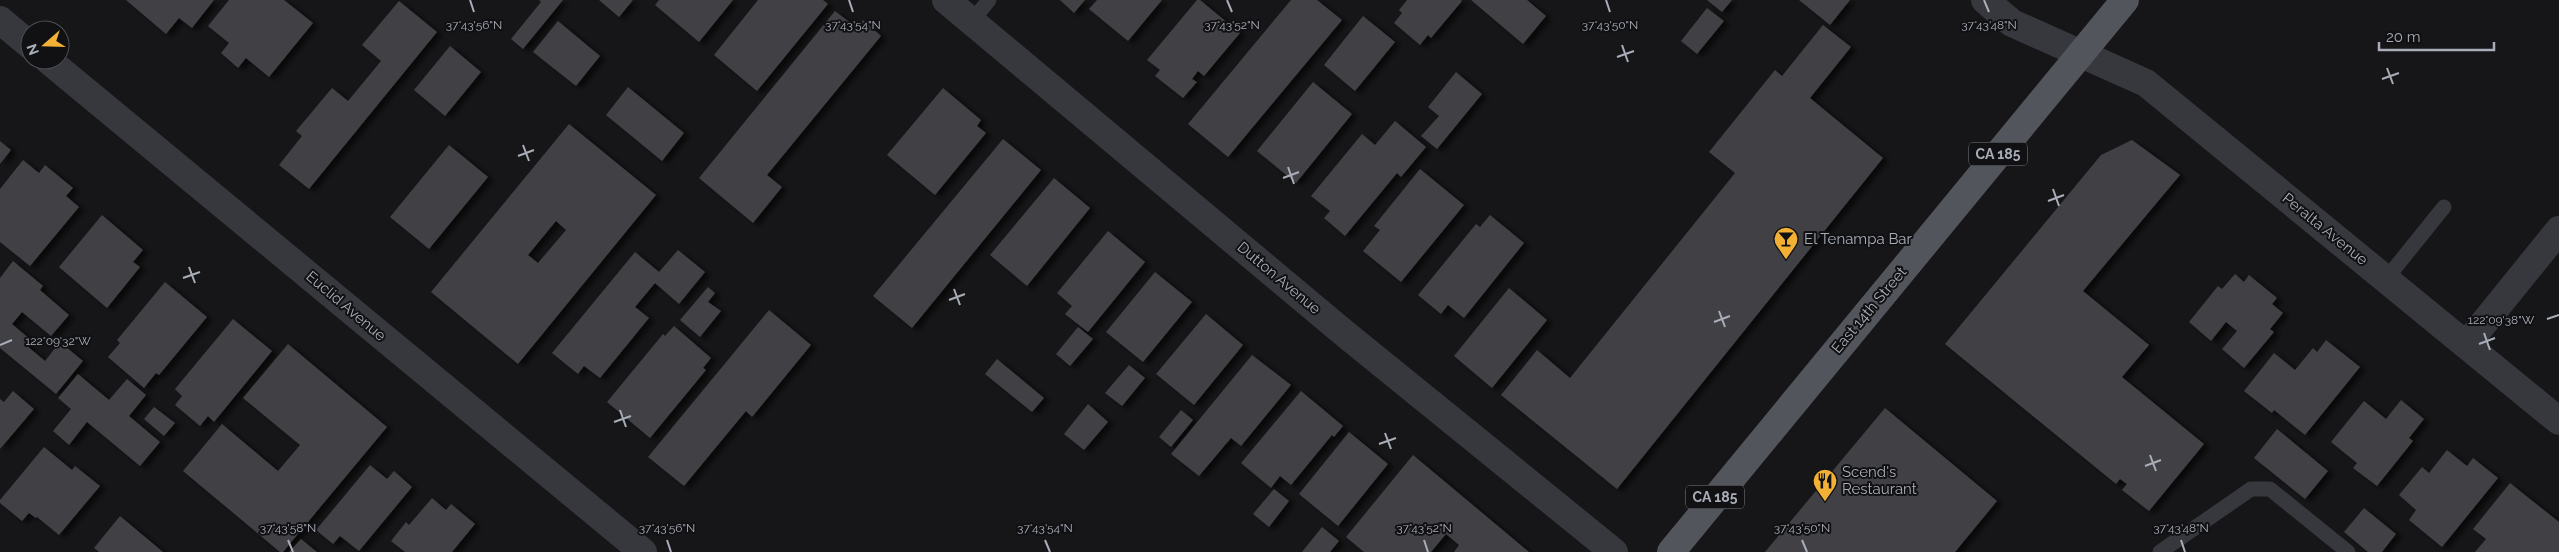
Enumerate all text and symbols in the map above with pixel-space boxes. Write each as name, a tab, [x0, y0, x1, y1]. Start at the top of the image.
text: 37°43'56"N	[446, 18, 502, 32]
text: 37°43'54"N	[825, 18, 881, 32]
text: 37°43'52"N	[1204, 18, 1260, 32]
text: 37°43'50"N	[1582, 18, 1638, 32]
text: 37°43'48"N	[1961, 18, 2017, 32]
north arrow	[20, 20, 70, 70]
scale bar	[2379, 20, 2494, 52]
text: 20 m	[2386, 28, 2421, 46]
text: N	[23, 42, 42, 57]
road number: CA 185	[1969, 142, 2027, 166]
street label: Peralta Avenue	[2279, 189, 2371, 269]
bar icon: El Tenampa Bar	[1773, 226, 1799, 260]
place label: El Tenampa Bar	[1804, 230, 1913, 248]
street label: Dutton Avenue	[1234, 238, 1324, 318]
street label: East 14th Street	[1828, 263, 1910, 357]
street label: Euclid Avenue	[302, 267, 390, 345]
text: 122°09'38"W	[2468, 313, 2535, 327]
text: 122°09'32"W	[25, 334, 91, 348]
place label: Scend's Restaurant	[1842, 463, 1917, 498]
restaurant icon: Scend's Restaurant	[1812, 468, 1838, 502]
road number: CA 185	[1686, 486, 1744, 508]
text: 37°43'58"N	[260, 521, 316, 535]
text: 37°43'56"N	[639, 521, 695, 535]
text: 37°43'54"N	[1017, 521, 1073, 535]
text: 37°43'52"N	[1396, 521, 1452, 535]
text: 37°43'50"N	[1774, 521, 1830, 535]
text: 37°43'48"N	[2153, 521, 2209, 535]

